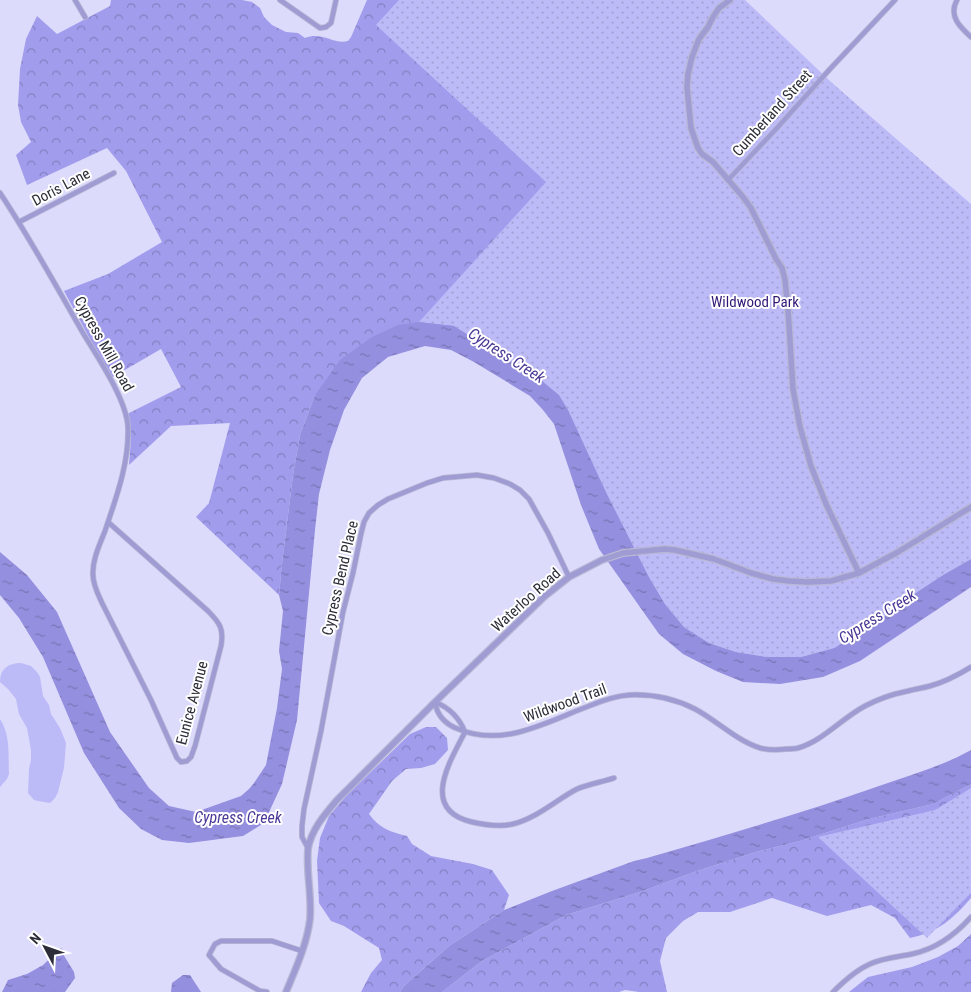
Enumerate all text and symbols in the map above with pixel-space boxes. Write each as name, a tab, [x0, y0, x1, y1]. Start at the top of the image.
street label: Cumberland Street	[729, 66, 815, 160]
street label: Doris Lane	[29, 164, 93, 210]
street label: Cypress Mill Road	[70, 293, 138, 395]
park label: Wildwood Park	[711, 293, 799, 311]
water label: Cypress Creek	[465, 324, 549, 388]
street label: Cypress Bend Place	[318, 519, 362, 637]
street label: Waterloo Road	[488, 564, 564, 636]
water label: Cypress Creek	[835, 585, 920, 648]
street label: Eunice Avenue	[172, 659, 212, 747]
street label: Wildwood Trail	[521, 680, 609, 726]
water label: Cypress Creek	[194, 808, 283, 827]
north arrow	[20, 922, 70, 972]
text: N	[26, 930, 44, 947]

